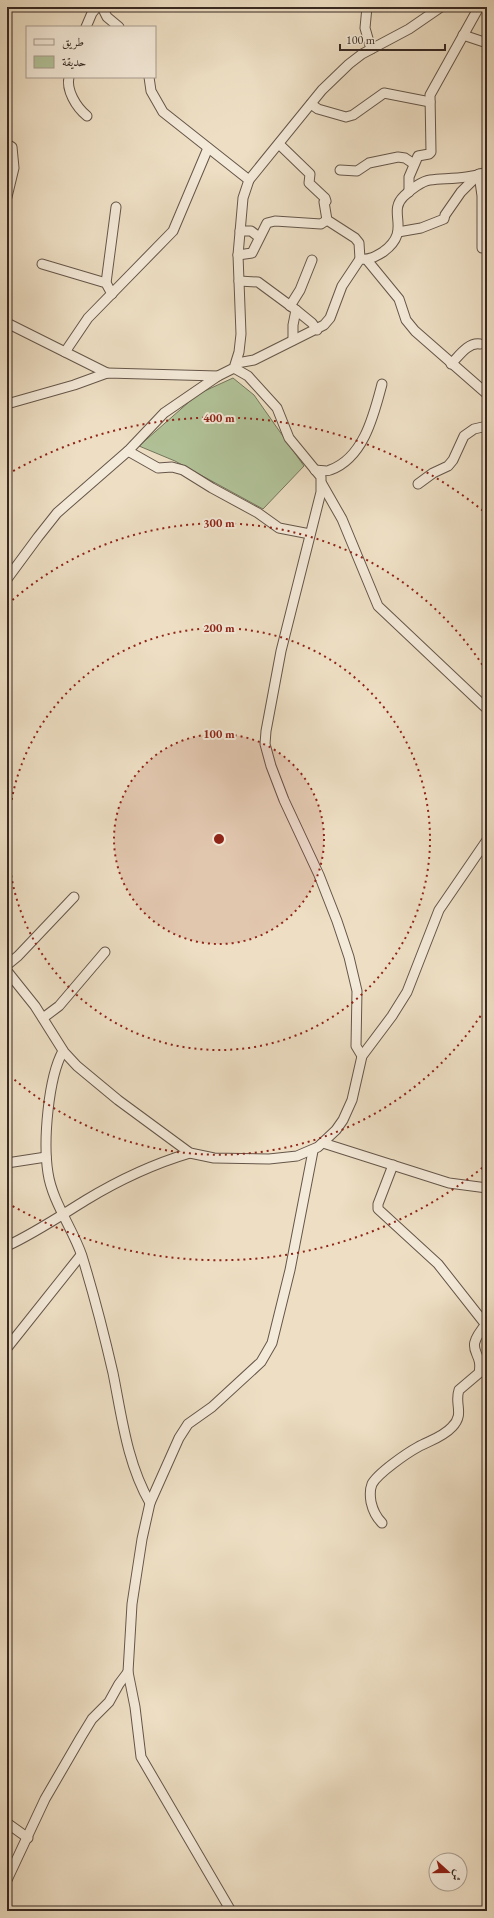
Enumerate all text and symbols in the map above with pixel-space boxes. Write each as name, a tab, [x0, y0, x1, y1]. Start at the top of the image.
legend	[26, 26, 156, 78]
scale bar	[340, 26, 445, 52]
text: 100 m	[346, 32, 376, 48]
text: طريق	[62, 34, 84, 50]
text: حديقة	[62, 54, 86, 70]
text: 400 m	[203, 410, 235, 426]
text: 300 m	[203, 515, 235, 531]
text: 200 m	[203, 620, 235, 636]
text: 100 m	[203, 726, 235, 742]
centre of rings	[212, 832, 226, 846]
north arrow	[428, 1852, 468, 1892]
text: ش	[449, 1868, 466, 1883]

